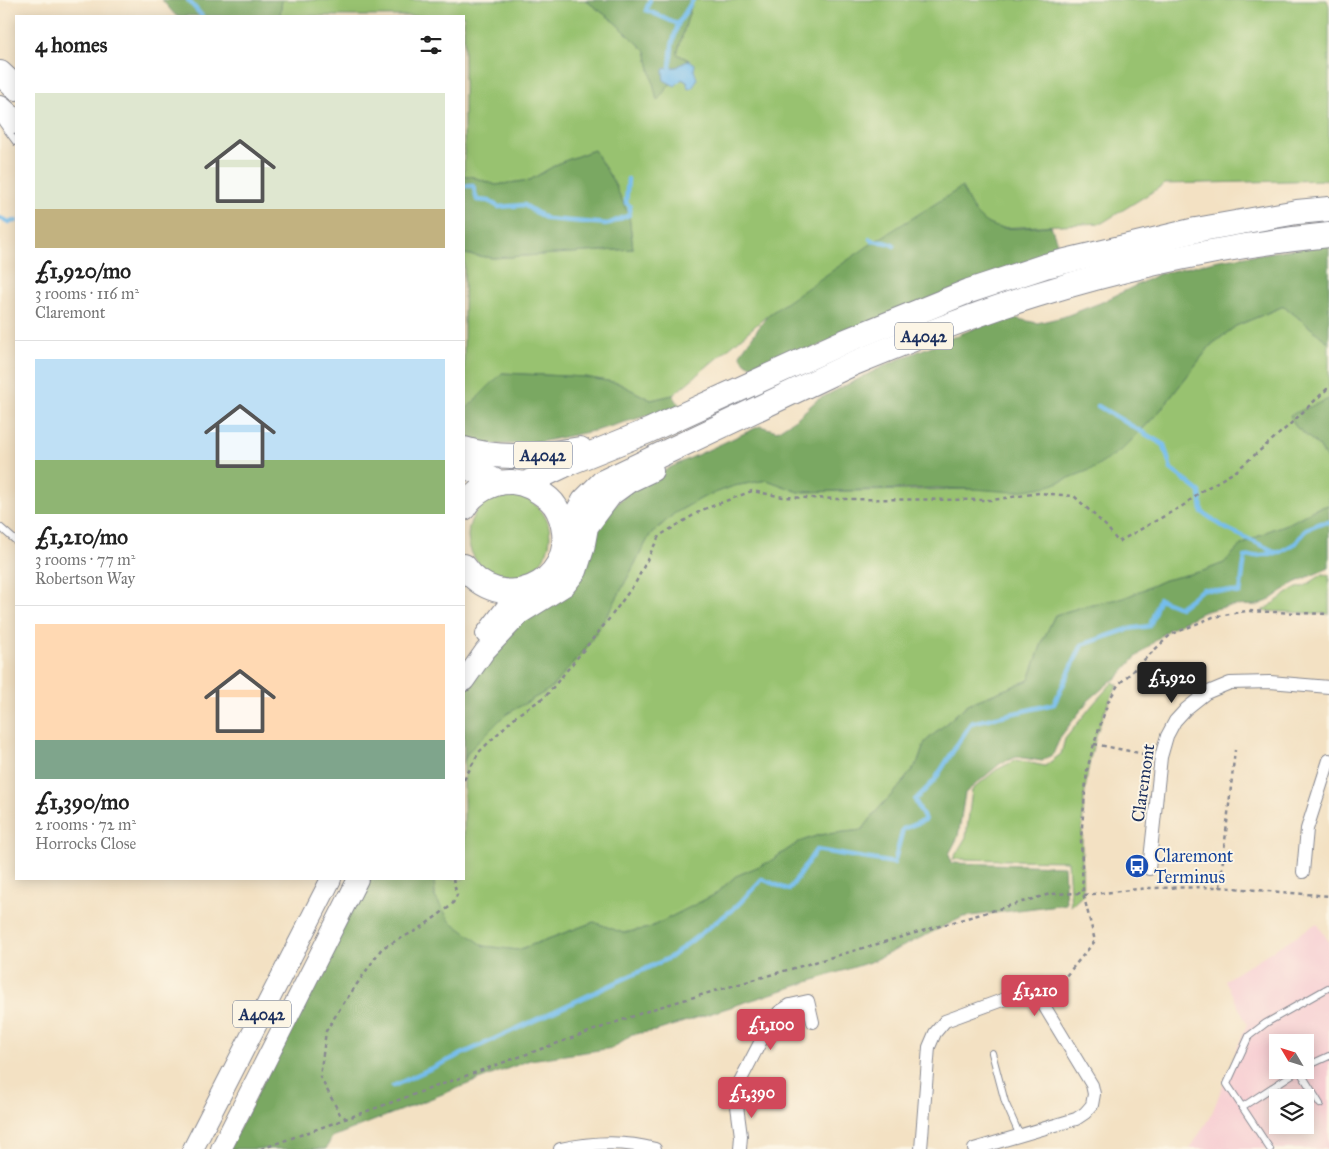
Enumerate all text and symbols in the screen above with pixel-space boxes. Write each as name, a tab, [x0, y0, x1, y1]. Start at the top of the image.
icon: filters	[417, 31, 445, 59]
text: 4 homes	[35, 32, 107, 58]
icon: home	[195, 126, 285, 216]
text: £1,920/mo	[35, 258, 131, 284]
text: 3 rooms · 116 m²	[35, 284, 139, 303]
text: Claremont	[35, 303, 105, 322]
road number: A4042	[895, 322, 953, 350]
icon: home	[195, 391, 285, 481]
road number: A4042	[514, 442, 572, 468]
text: £1,210/mo	[35, 524, 128, 550]
text: 3 rooms · 77 m²	[35, 550, 135, 569]
text: Robertson Way	[35, 569, 135, 588]
icon: home	[195, 656, 285, 746]
pin: £1,920	[1131, 662, 1213, 704]
text: £1,920	[1148, 668, 1196, 687]
street label: Claremont	[1127, 742, 1159, 824]
text: £1,390/mo	[35, 789, 129, 815]
text: 2 rooms · 72 m²	[35, 815, 136, 834]
text: Horrocks Close	[35, 834, 136, 853]
place label: Claremont Terminus	[1154, 845, 1234, 888]
bus stop icon: Claremont Terminus	[1124, 853, 1150, 879]
pin: £1,210	[994, 974, 1076, 1017]
text: £1,210	[1012, 981, 1058, 1000]
road number: A4042	[233, 1001, 291, 1028]
pin: £1,100	[730, 1008, 812, 1051]
text: £1,100	[748, 1015, 794, 1034]
north arrow	[1269, 1034, 1314, 1079]
map controls	[1269, 1034, 1314, 1134]
pin: £1,390	[711, 1076, 793, 1119]
text: £1,390	[729, 1083, 775, 1102]
button: layers	[1269, 1089, 1314, 1134]

